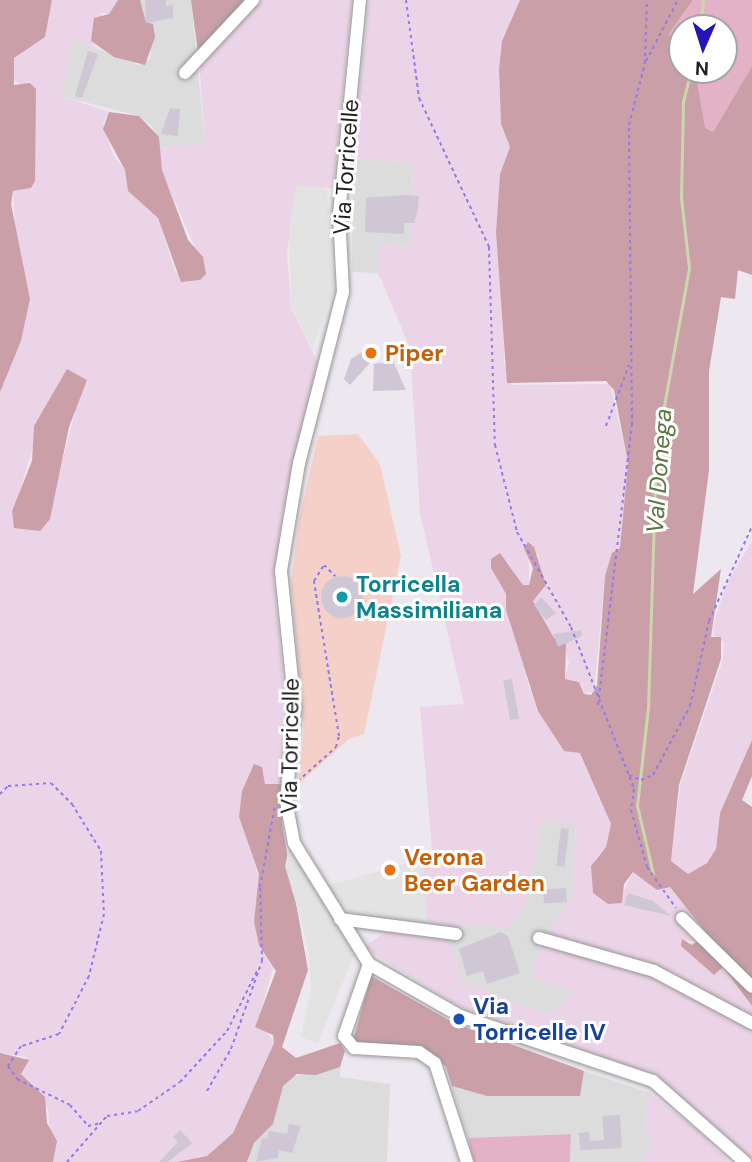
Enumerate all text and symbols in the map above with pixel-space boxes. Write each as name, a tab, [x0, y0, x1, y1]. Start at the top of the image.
north arrow	[668, 14, 738, 84]
text: N	[694, 56, 710, 81]
street label: Via Torricelle	[327, 98, 365, 236]
place label: Piper	[385, 339, 444, 367]
marker: Piper	[363, 345, 379, 361]
water label: Val Donega	[640, 408, 678, 534]
place label: Torricella Massimiliana	[356, 570, 502, 624]
marker: Torricella Massimiliana	[334, 589, 350, 605]
street label: Via Torricelle	[275, 678, 305, 814]
place label: Verona Beer Garden	[404, 843, 545, 897]
marker: Verona Beer Garden	[382, 862, 398, 878]
place label: Via Torricelle IV	[473, 992, 606, 1046]
marker: Via Torricelle IV	[451, 1011, 467, 1027]

